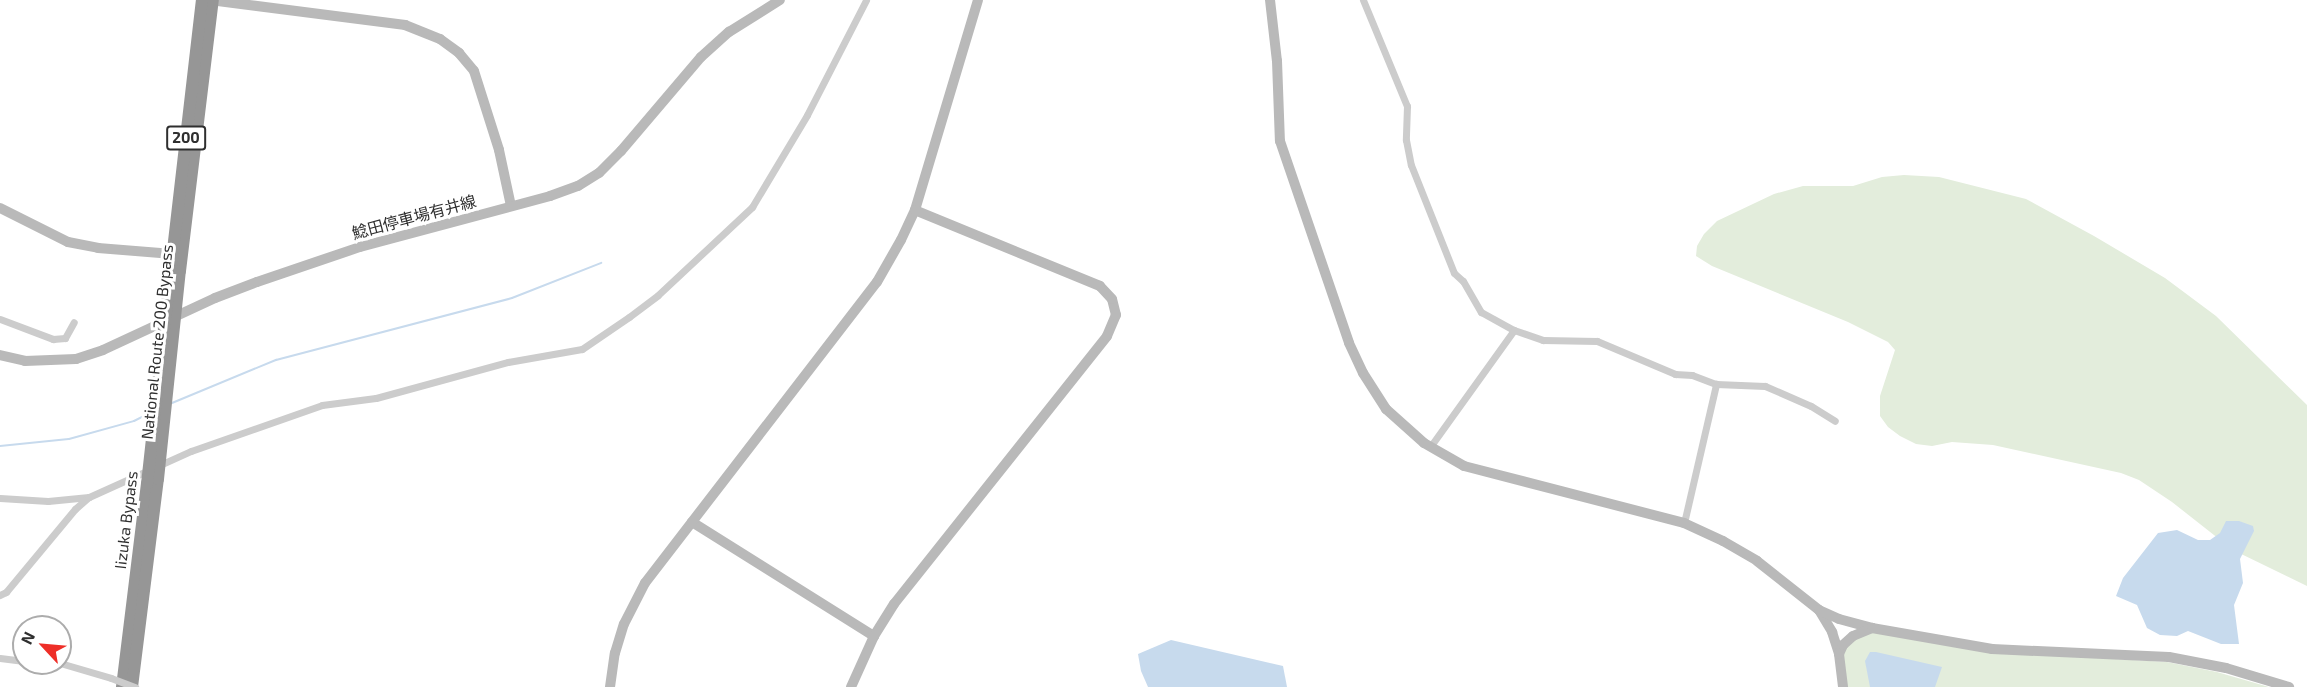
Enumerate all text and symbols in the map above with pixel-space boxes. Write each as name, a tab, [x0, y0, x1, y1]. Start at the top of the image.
road number: 200	[165, 126, 207, 150]
street label: 鯰田停車場有井線	[350, 191, 478, 243]
street label: National Route 200 Bypass	[137, 243, 177, 441]
street label: Iizuka Bypass	[110, 470, 142, 570]
north arrow	[12, 615, 72, 675]
text: N	[16, 628, 38, 647]

